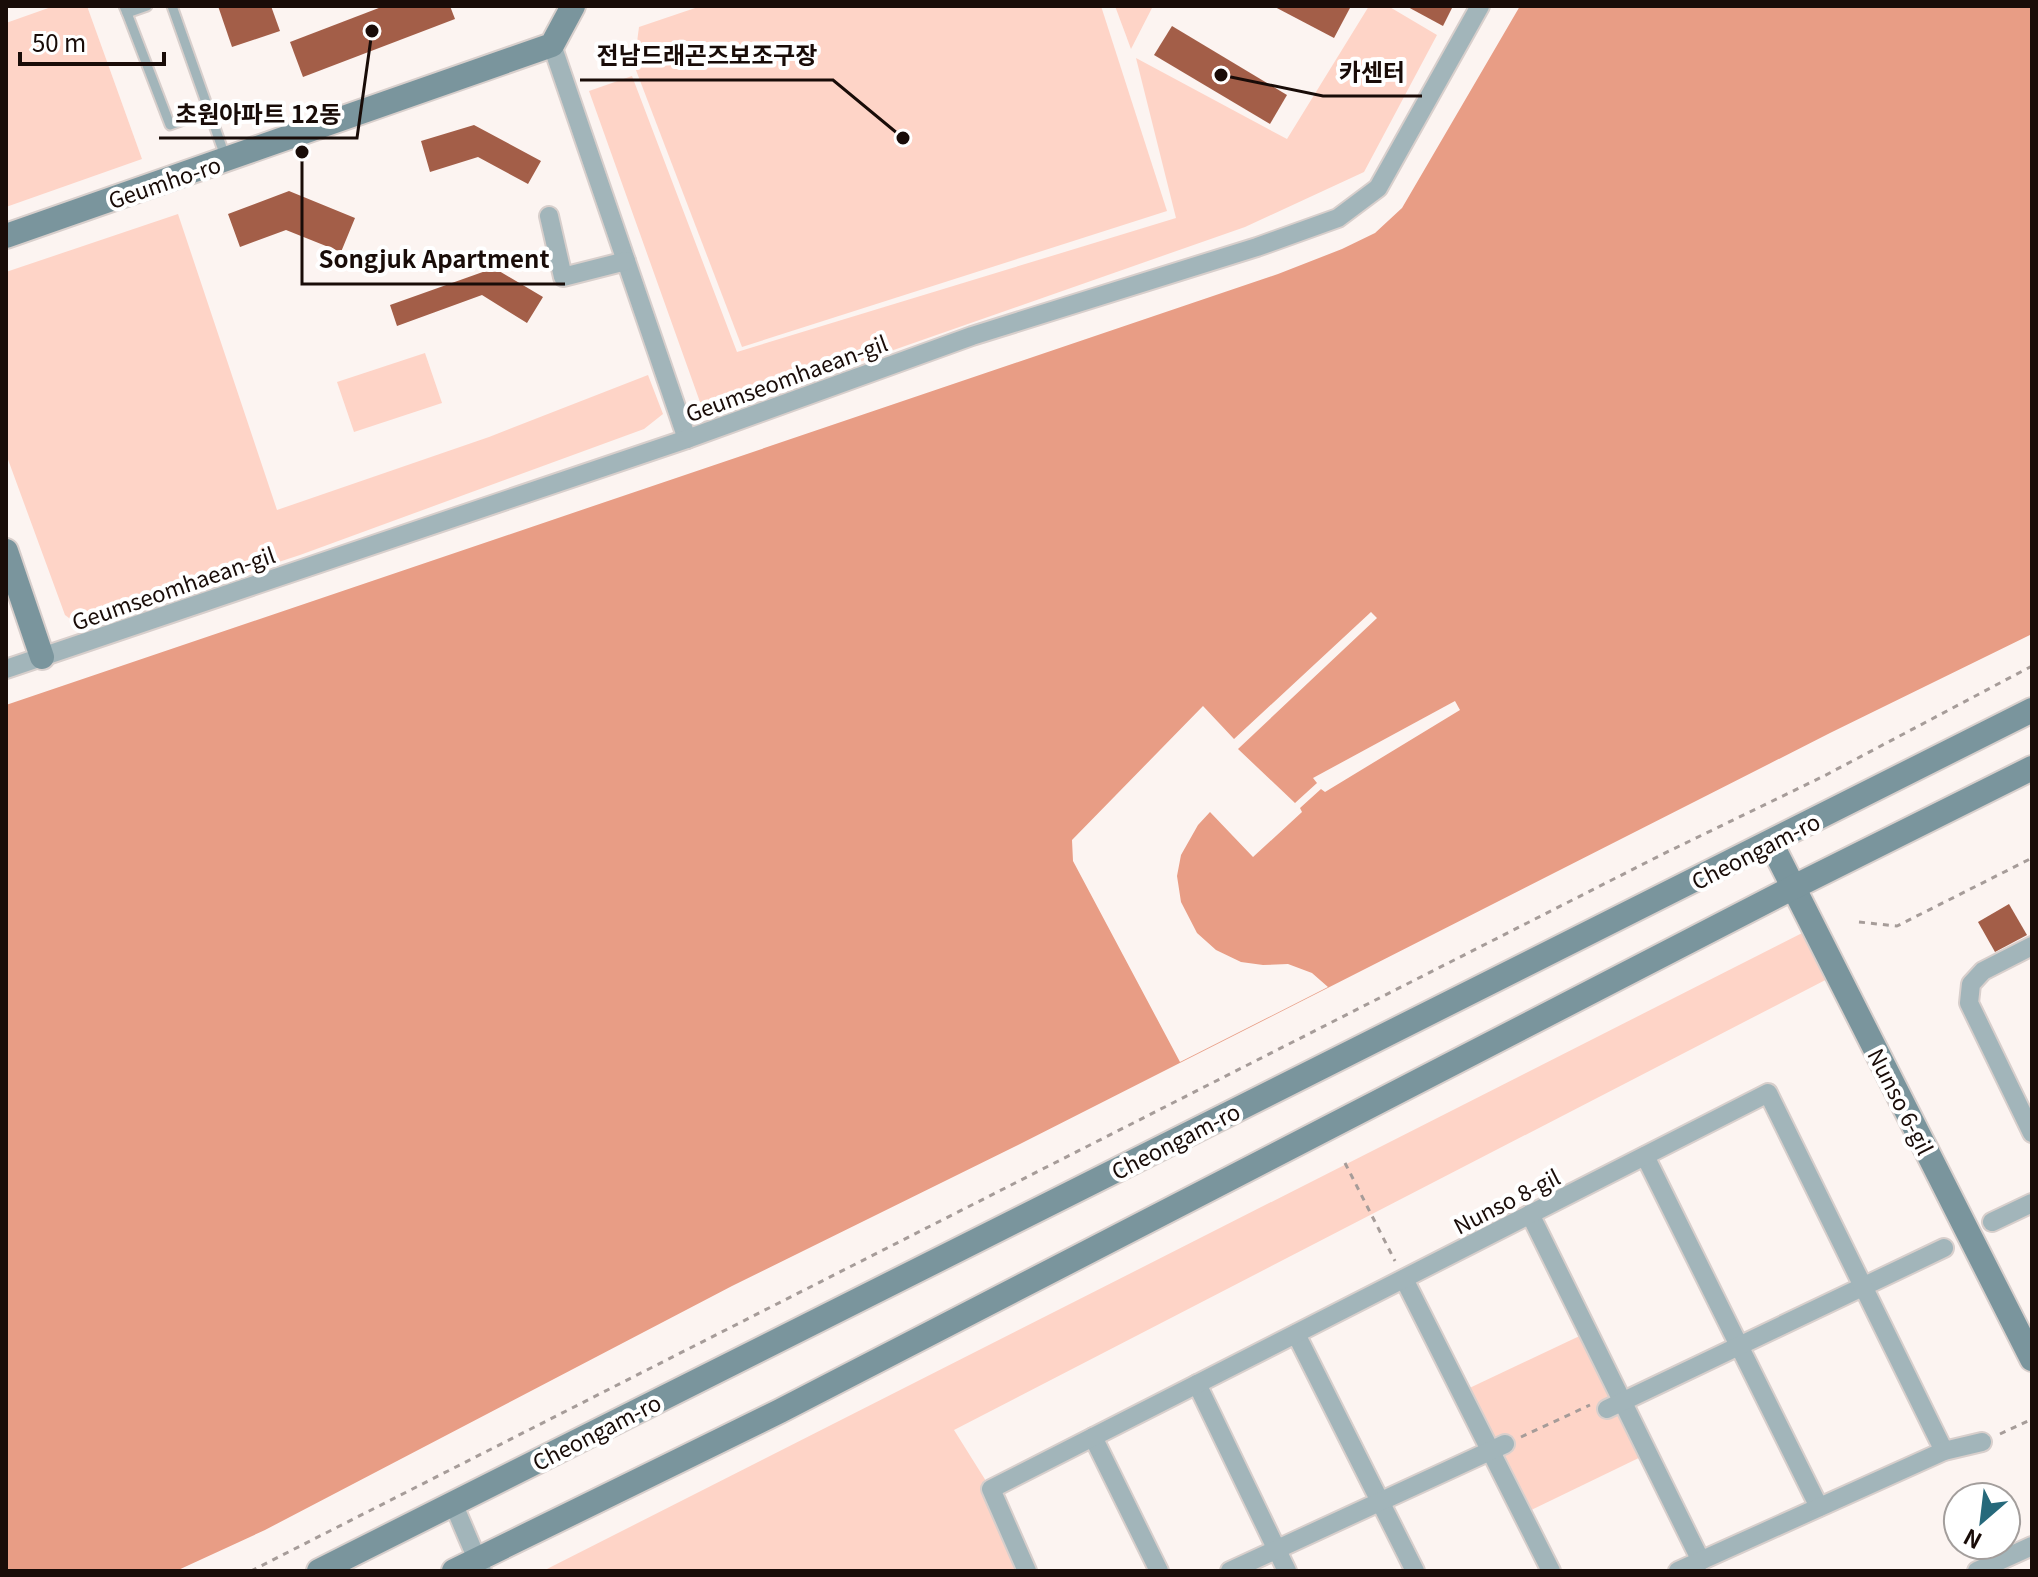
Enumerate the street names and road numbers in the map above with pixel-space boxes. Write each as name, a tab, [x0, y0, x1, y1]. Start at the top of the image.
street label: Geumho-ro	[103, 147, 225, 215]
street label: Geumseomhaean-gil	[680, 326, 892, 428]
street label: Geumseomhaean-gil	[67, 537, 279, 637]
street label: Cheongam-ro	[1685, 804, 1825, 896]
street label: Nunso 6-gil	[1861, 1042, 1943, 1160]
street label: Cheongam-ro	[1105, 1094, 1245, 1186]
street label: Nunso 8-gil	[1447, 1159, 1565, 1241]
street label: Cheongam-ro	[526, 1385, 666, 1477]

